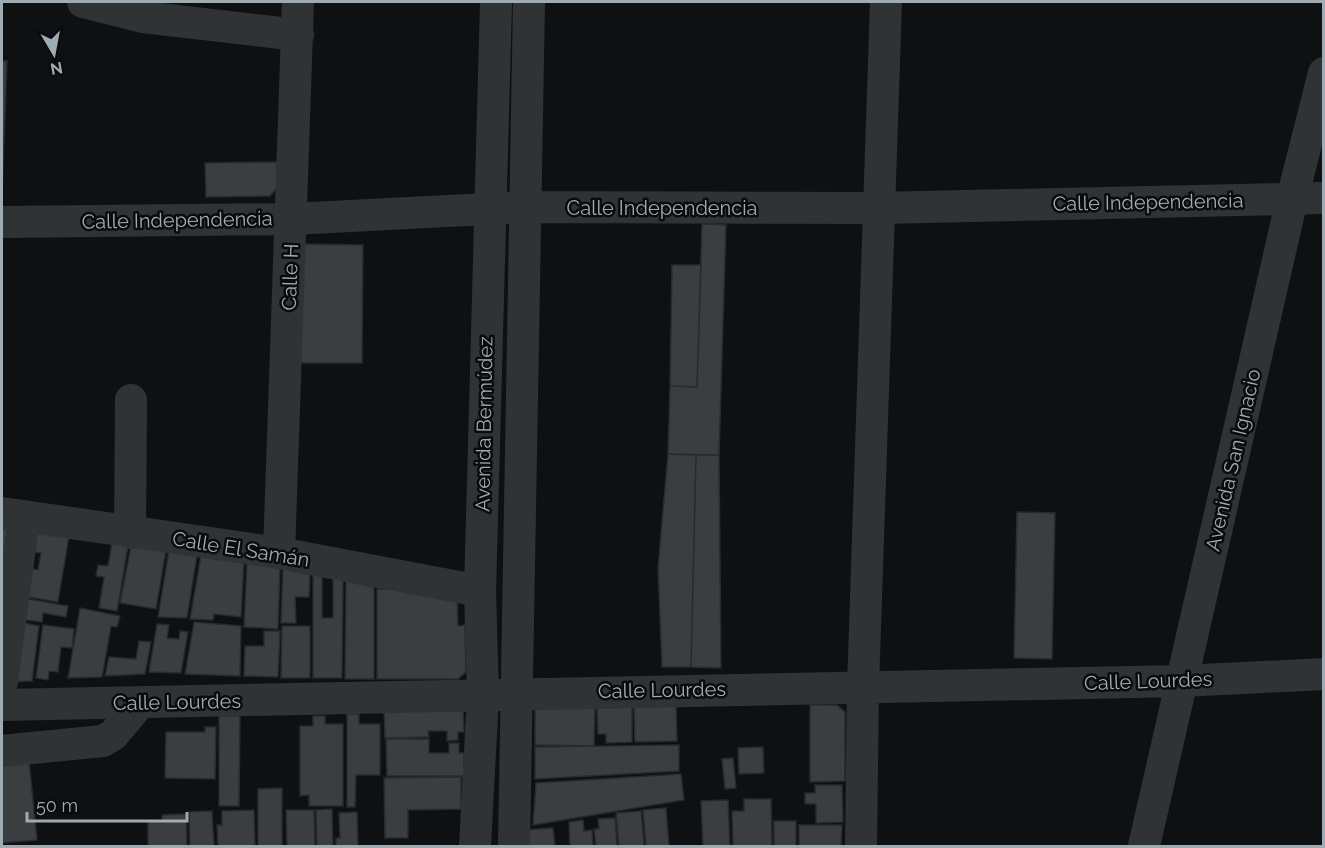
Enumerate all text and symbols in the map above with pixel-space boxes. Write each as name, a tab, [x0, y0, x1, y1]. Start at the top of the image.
north arrow	[24, 24, 84, 84]
text: N	[49, 58, 64, 79]
street label: Calle Independencia	[1052, 188, 1244, 216]
street label: Calle Independencia	[567, 196, 757, 220]
street label: Calle Independencia	[81, 206, 273, 234]
street label: Calle H	[277, 243, 303, 311]
street label: Avenida Bermúdez	[470, 336, 498, 512]
street label: Avenida San Ignacio	[1200, 367, 1266, 553]
street label: Calle El Samán	[171, 526, 311, 572]
street label: Calle Lourdes	[1084, 667, 1212, 695]
street label: Calle Lourdes	[598, 677, 726, 703]
street label: Calle Lourdes	[113, 689, 241, 715]
scale bar	[27, 785, 188, 823]
text: 50 m	[36, 795, 78, 816]

